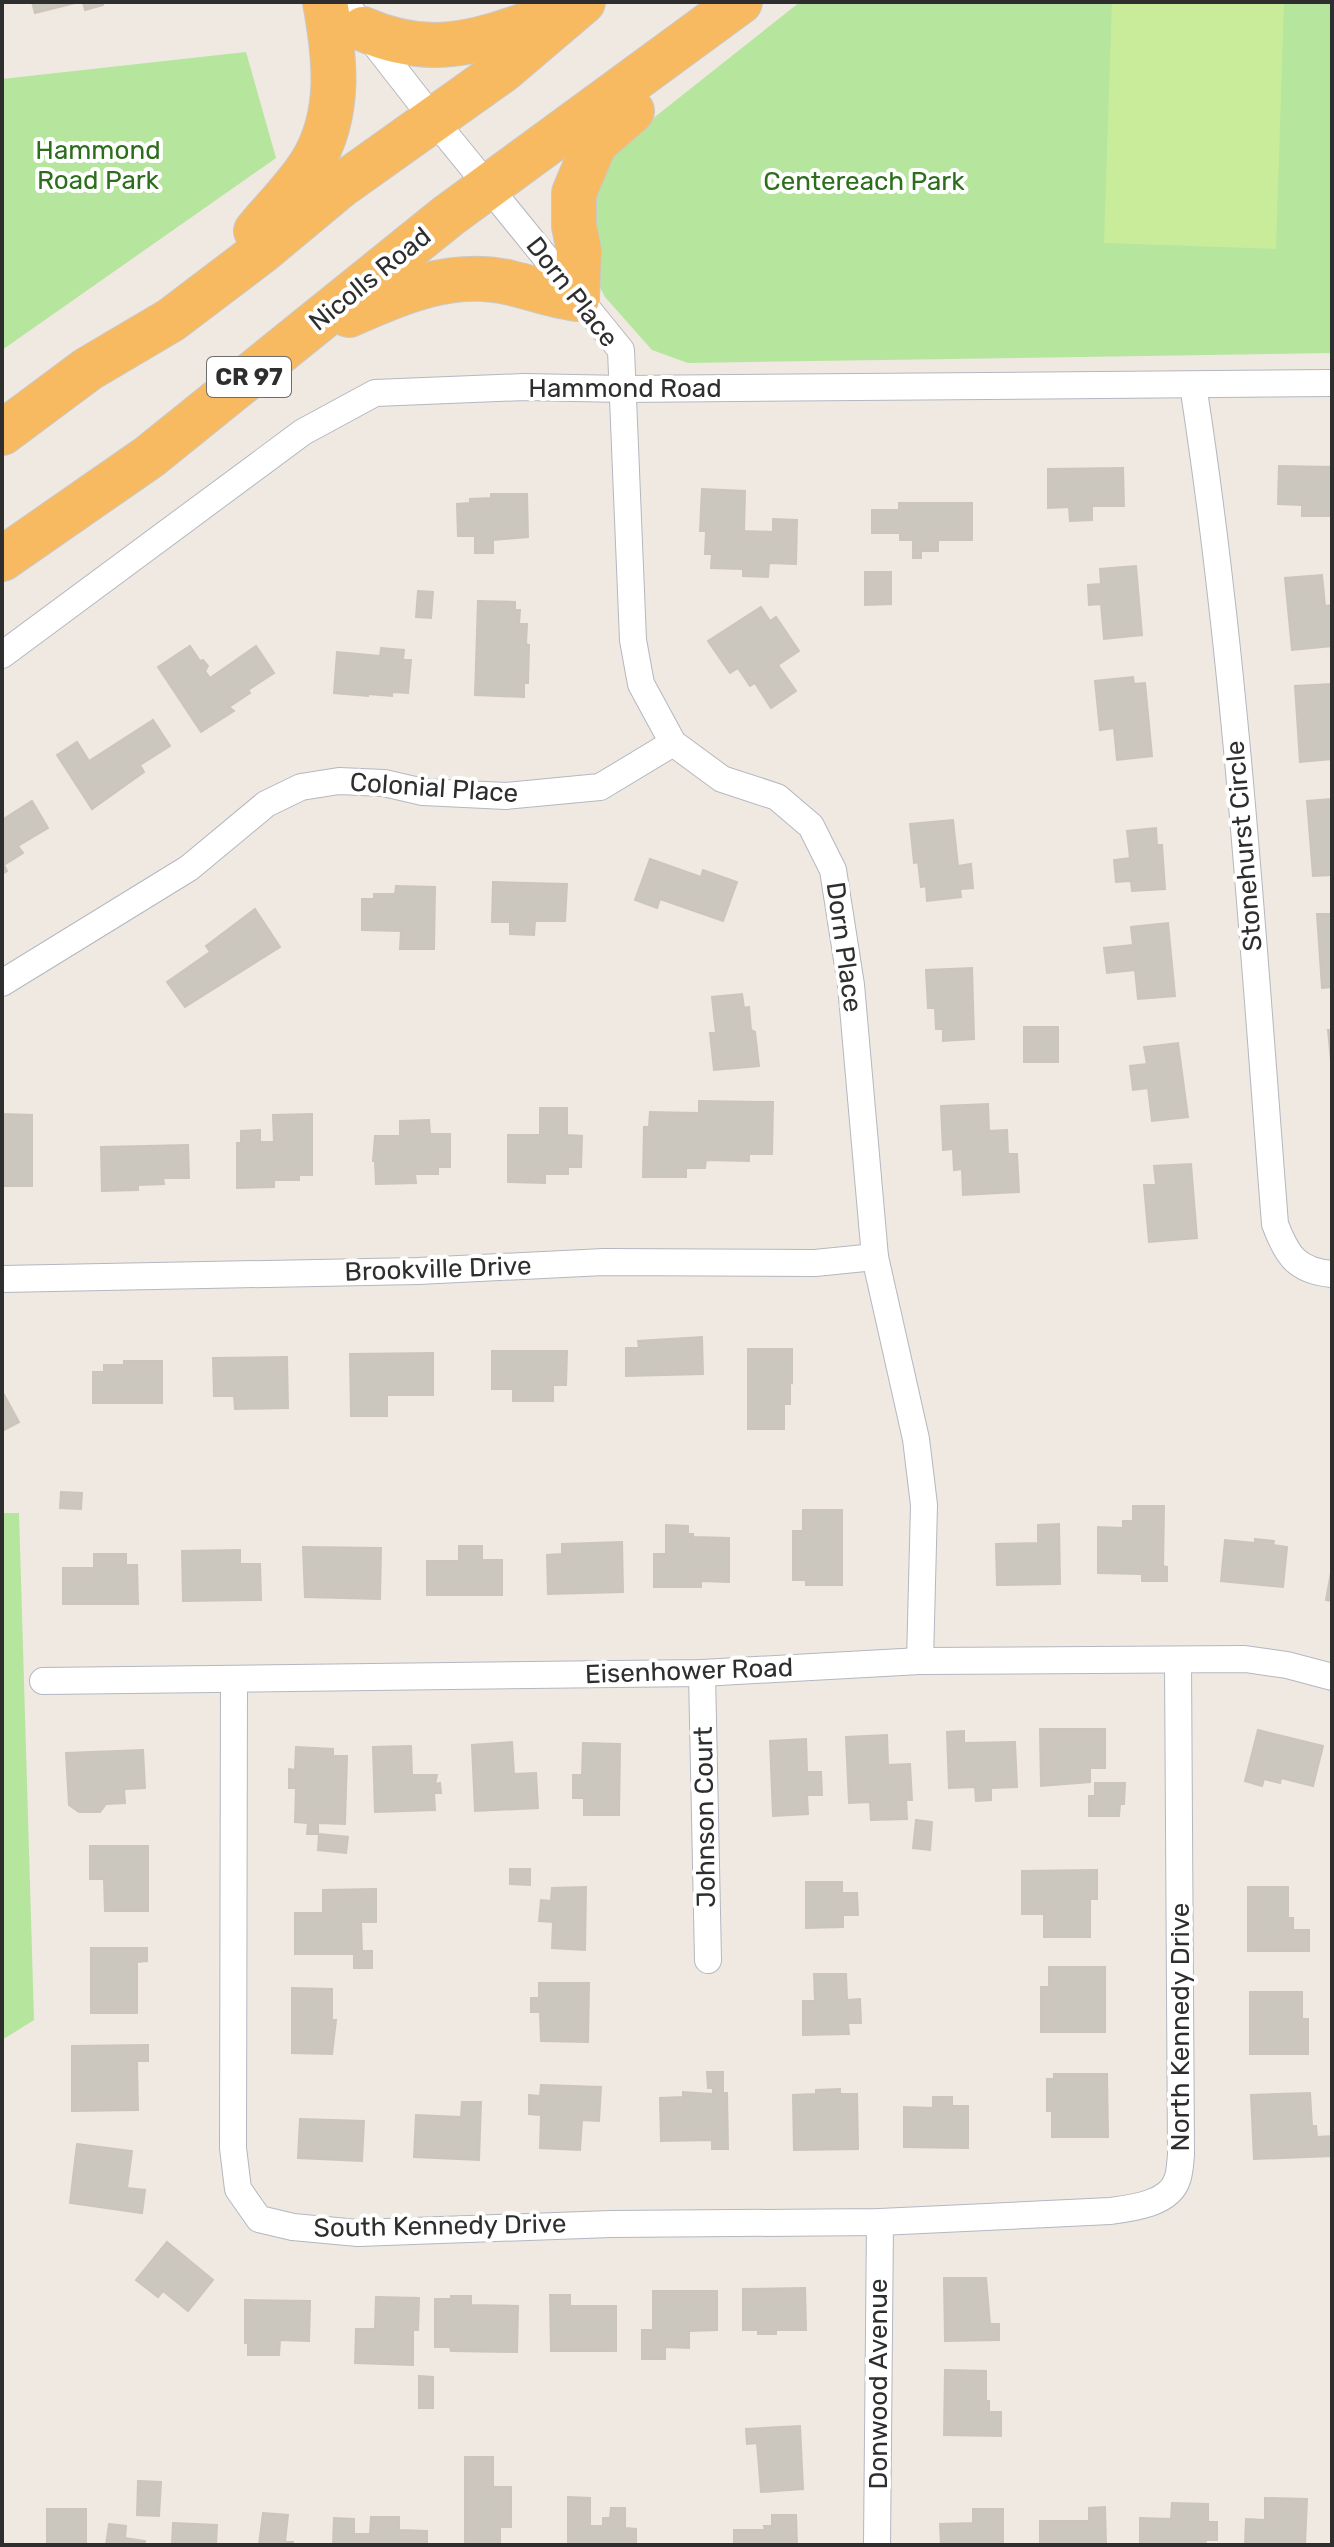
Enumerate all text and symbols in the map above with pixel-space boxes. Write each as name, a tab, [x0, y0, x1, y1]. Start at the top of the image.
park label: Hammond Road Park	[35, 135, 161, 196]
park label: Centereach Park	[763, 166, 965, 197]
street label: Nicolls Road	[303, 221, 437, 337]
street label: Dorn Place	[519, 231, 625, 353]
road number: CR 97	[207, 357, 291, 397]
street label: Hammond Road	[528, 373, 722, 404]
street label: Stonehurst Circle	[1219, 739, 1269, 953]
street label: Colonial Place	[349, 767, 519, 809]
street label: Dorn Place	[820, 880, 868, 1014]
street label: Brookville Drive	[344, 1250, 532, 1288]
street label: Eisenhower Road	[584, 1652, 794, 1690]
street label: Johnson Court	[688, 1726, 722, 1908]
street label: North Kennedy Drive	[1165, 1903, 1196, 2151]
street label: South Kennedy Drive	[313, 2208, 567, 2244]
street label: Donwood Avenue	[863, 2279, 894, 2489]

